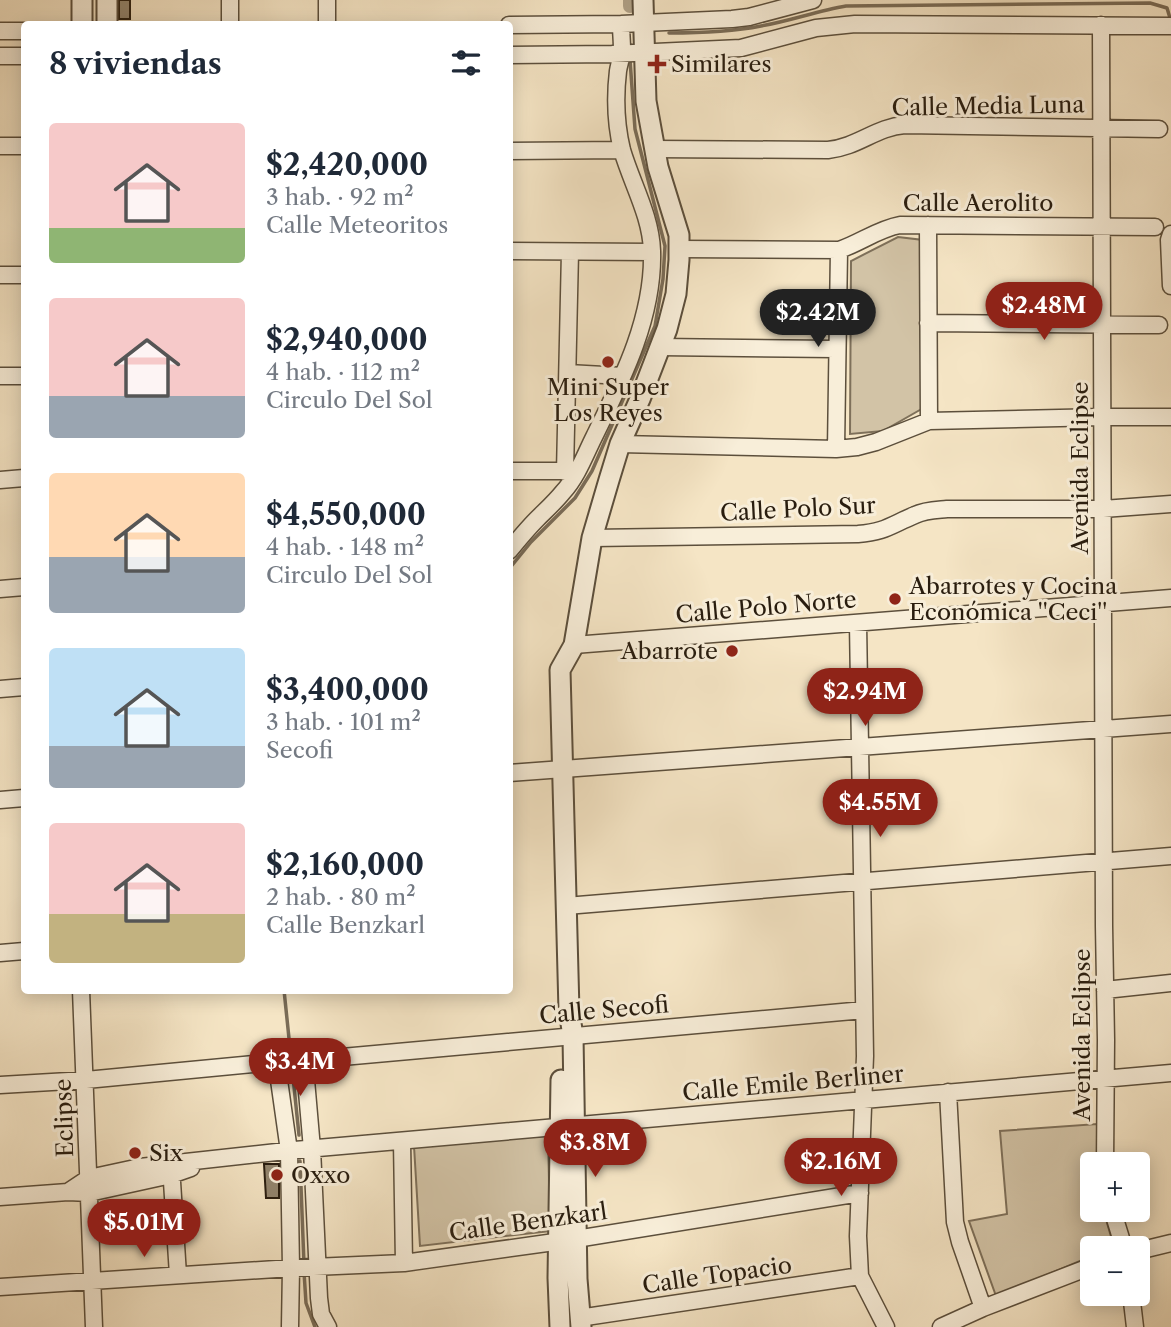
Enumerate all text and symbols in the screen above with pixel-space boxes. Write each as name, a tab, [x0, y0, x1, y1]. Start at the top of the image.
icon: filters	[447, 44, 485, 82]
text: 8 viviendas	[49, 45, 222, 82]
place label: Similares	[671, 50, 771, 78]
marker: Similares	[649, 56, 665, 72]
street label: Calle Media Luna	[891, 90, 1086, 122]
text: $2,420,000	[266, 146, 428, 183]
icon: home	[105, 151, 189, 235]
text: 3 hab. · 92 m²	[266, 183, 414, 211]
street label: Calle Aerolito	[903, 189, 1053, 217]
text: Calle Meteoritos	[266, 211, 448, 239]
pin: $2.48M	[987, 282, 1101, 342]
pin: $2.42M	[761, 290, 875, 349]
text: $2.48M	[1001, 291, 1087, 319]
text: $2.42M	[776, 298, 860, 326]
text: $2,940,000	[266, 321, 428, 358]
icon: home	[105, 326, 189, 410]
marker: Mini Super Los Reyes	[600, 354, 616, 370]
text: 4 hab. · 112 m²	[266, 358, 420, 386]
place label: Mini Super Los Reyes	[547, 373, 670, 427]
street label: Avenida Eclipse	[1066, 382, 1094, 555]
text: Circulo Del Sol	[266, 386, 433, 414]
street label: Calle Polo Sur	[719, 491, 877, 527]
text: $4,550,000	[266, 496, 426, 533]
icon: home	[105, 501, 189, 585]
text: 4 hab. · 148 m²	[266, 533, 424, 561]
text: Circulo Del Sol	[266, 561, 433, 589]
place label: Abarrotes y Cocina Económica ''Ceci''	[908, 572, 1118, 626]
street label: Calle Polo Norte	[674, 585, 858, 629]
marker: Abarrotes y Cocina Económica ''Ceci''	[887, 591, 903, 607]
place label: Abarrote	[620, 637, 718, 665]
marker: Abarrote	[724, 643, 740, 659]
pin: $2.94M	[808, 668, 922, 728]
text: $3,400,000	[266, 671, 429, 708]
icon: home	[105, 676, 189, 760]
text: $2.94M	[823, 677, 907, 705]
text: 3 hab. · 101 m²	[266, 708, 421, 736]
text: Secofi	[266, 736, 333, 764]
pin: $4.55M	[823, 780, 937, 839]
text: $4.55M	[839, 788, 921, 816]
text: $2,160,000	[266, 846, 424, 883]
icon: home	[105, 851, 189, 935]
text: 2 hab. · 80 m²	[266, 883, 416, 911]
text: Calle Benzkarl	[266, 911, 425, 939]
street label: Avenida Eclipse	[1068, 949, 1096, 1122]
street label: Calle Secofi	[538, 990, 670, 1030]
pin: $3.4M	[251, 1038, 349, 1098]
text: $3.4M	[265, 1047, 335, 1075]
street label: Calle Emile Berliner	[681, 1059, 905, 1107]
street label: Eclipse	[49, 1078, 79, 1158]
pin: $3.8M	[546, 1120, 644, 1179]
text: $3.8M	[560, 1128, 630, 1156]
pin: $2.16M	[784, 1138, 898, 1198]
place label: Six	[149, 1139, 184, 1167]
marker: Six	[127, 1145, 143, 1161]
text: $2.16M	[800, 1147, 882, 1175]
map controls	[1080, 1152, 1150, 1306]
button: +	[1080, 1152, 1150, 1222]
place label: Oxxo	[291, 1161, 350, 1189]
marker: Oxxo	[269, 1167, 285, 1183]
street label: Calle Benzkarl	[447, 1197, 609, 1247]
pin: $5.01M	[87, 1200, 201, 1259]
text: $5.01M	[103, 1208, 185, 1236]
button: −	[1080, 1236, 1150, 1306]
street label: Calle Topacio	[641, 1251, 793, 1299]

